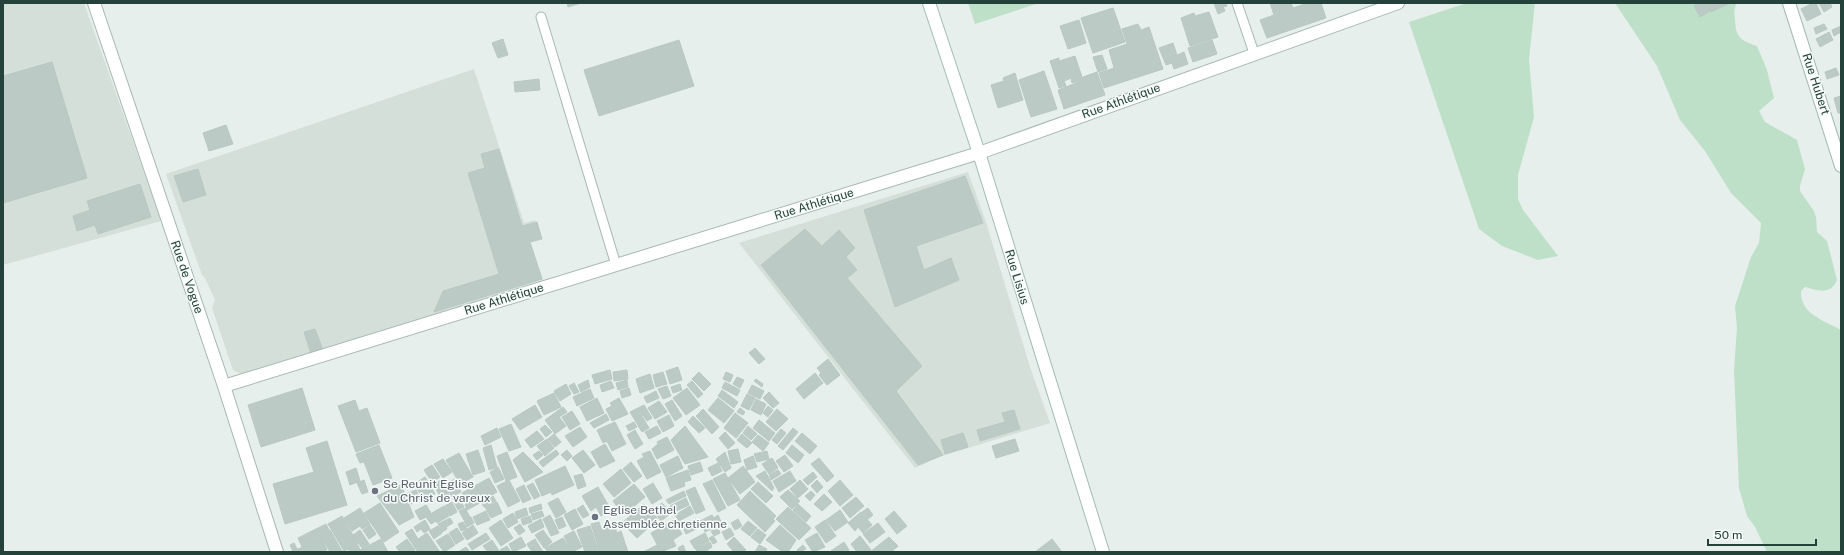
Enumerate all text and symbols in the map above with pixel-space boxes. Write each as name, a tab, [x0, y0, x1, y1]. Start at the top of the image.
street label: Rue Hubert	[1799, 51, 1833, 117]
street label: Rue Athlétique	[1080, 80, 1162, 122]
street label: Rue Athlétique	[773, 185, 856, 223]
street label: Rue de Vogue	[168, 239, 206, 316]
street label: Rue Lisius	[1002, 248, 1032, 306]
street label: Rue Athlétique	[463, 280, 546, 318]
place label: Se Reunit Eglise du Christ de vareux	[383, 477, 491, 505]
marker: Se Reunit Eglise du Christ de vareux	[370, 486, 380, 496]
place label: Eglise Bethel Assemblée chretienne	[603, 503, 727, 531]
marker: Eglise Bethel Assemblée chretienne	[590, 512, 600, 522]
scale bar	[1708, 521, 1816, 547]
text: 50 m	[1714, 528, 1742, 542]

